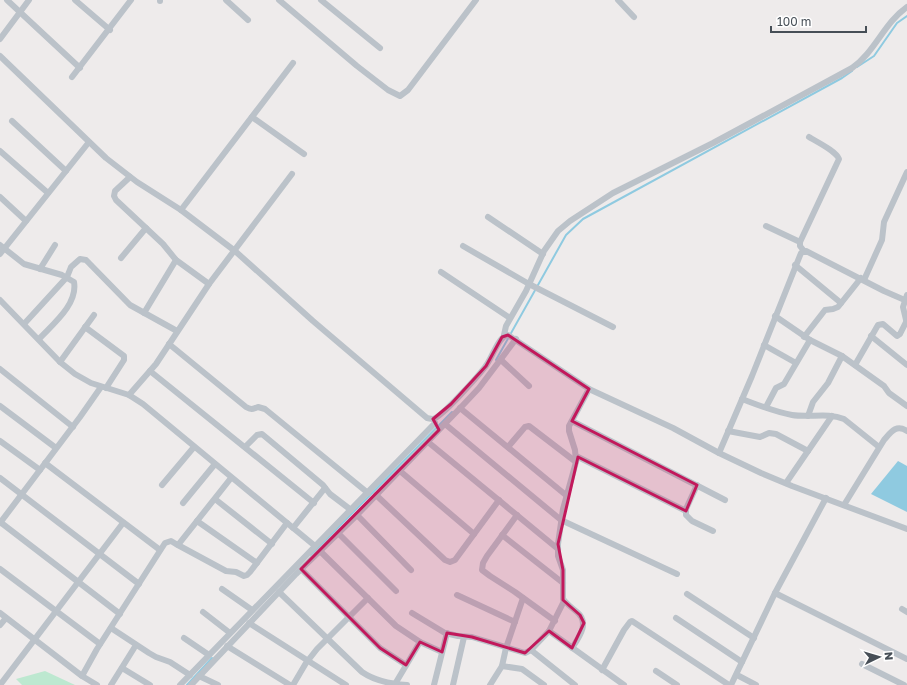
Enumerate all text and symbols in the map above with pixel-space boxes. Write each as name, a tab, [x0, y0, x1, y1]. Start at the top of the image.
scale bar	[771, 8, 866, 34]
text: 100 m	[777, 14, 811, 29]
north arrow	[859, 637, 899, 677]
text: N	[883, 651, 896, 661]

